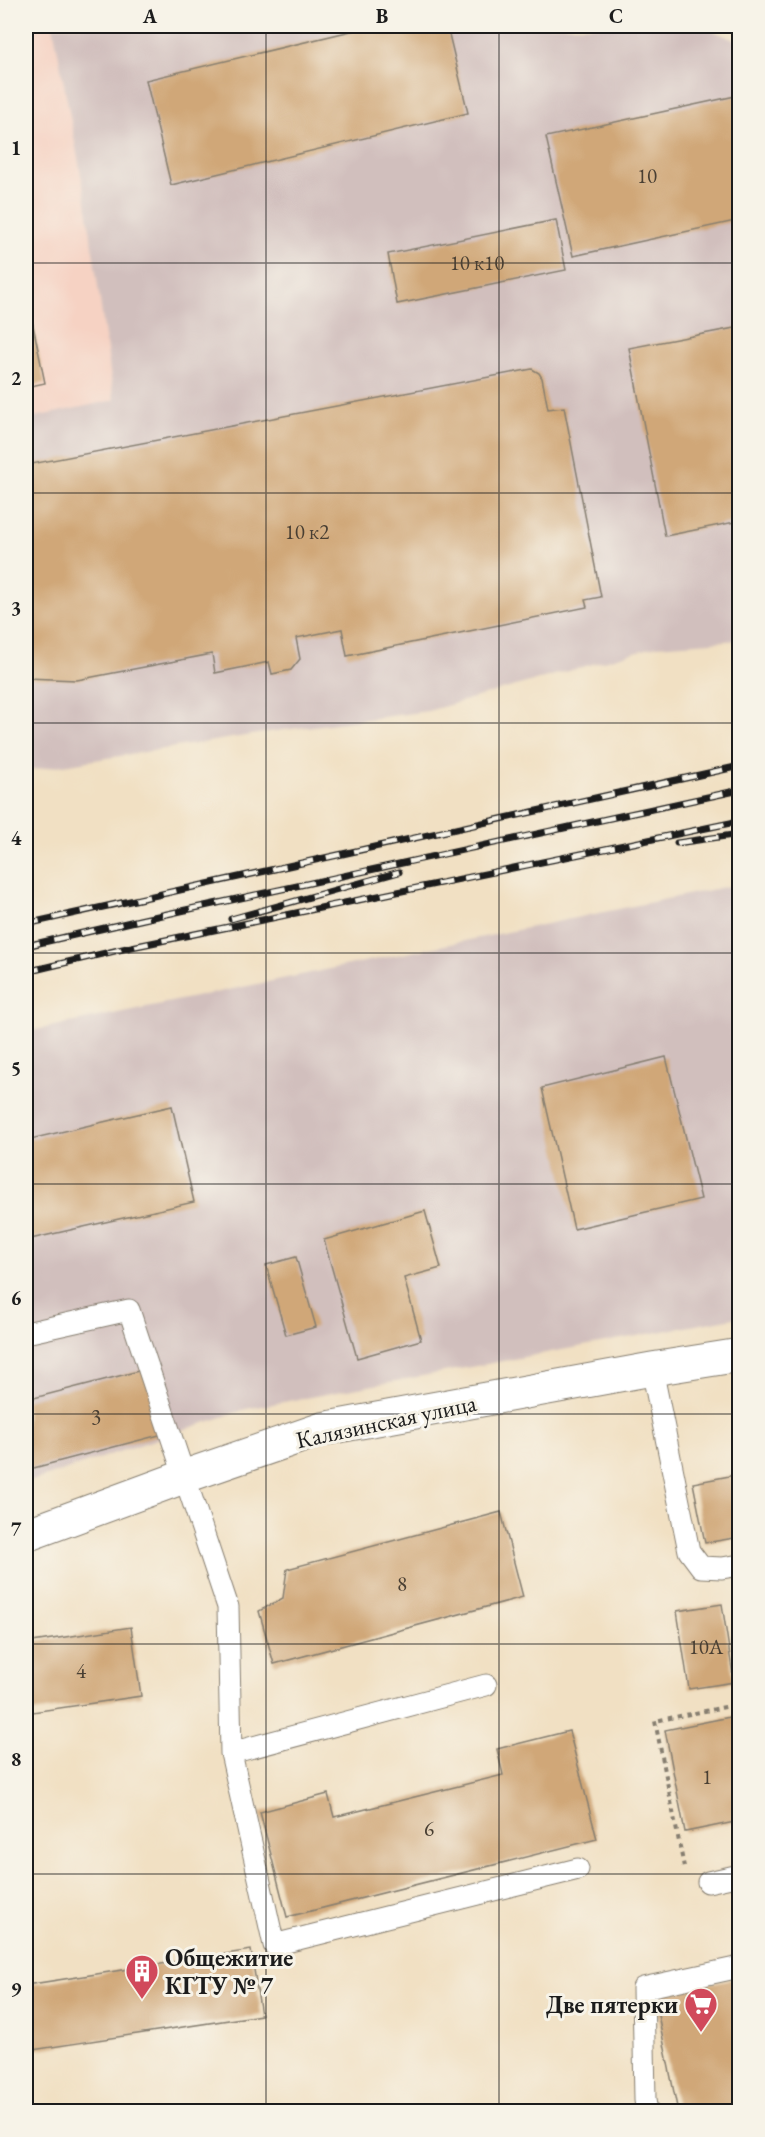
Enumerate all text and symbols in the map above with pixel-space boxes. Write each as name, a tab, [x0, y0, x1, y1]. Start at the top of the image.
text: A	[142, 3, 158, 29]
text: B	[376, 3, 388, 29]
text: C	[609, 3, 623, 29]
text: 1	[11, 135, 21, 161]
house number: 10	[637, 162, 657, 189]
house number: 10 к10	[450, 249, 504, 276]
text: 2	[11, 365, 22, 391]
house number: 10 к2	[285, 518, 329, 545]
text: 3	[11, 595, 21, 621]
text: 4	[11, 825, 22, 851]
text: 5	[11, 1055, 21, 1081]
text: 6	[11, 1285, 22, 1311]
street label: Калязинская улица	[293, 1387, 479, 1455]
house number: 3	[91, 1403, 101, 1430]
text: 7	[11, 1516, 22, 1542]
house number: 8	[397, 1570, 407, 1597]
house number: 10А	[689, 1633, 724, 1660]
house number: 4	[76, 1657, 87, 1684]
text: 8	[11, 1746, 21, 1772]
house number: 1	[702, 1763, 712, 1790]
house number: 6	[424, 1815, 434, 1842]
place label: Общежитие КГТУ № 7	[165, 1942, 293, 2001]
building icon: Общежитие КГТУ № 7	[124, 1953, 160, 2000]
text: 9	[11, 1976, 22, 2002]
supermarket icon: Две пятерки	[683, 1986, 719, 2033]
place label: Две пятерки	[546, 1989, 678, 2020]

